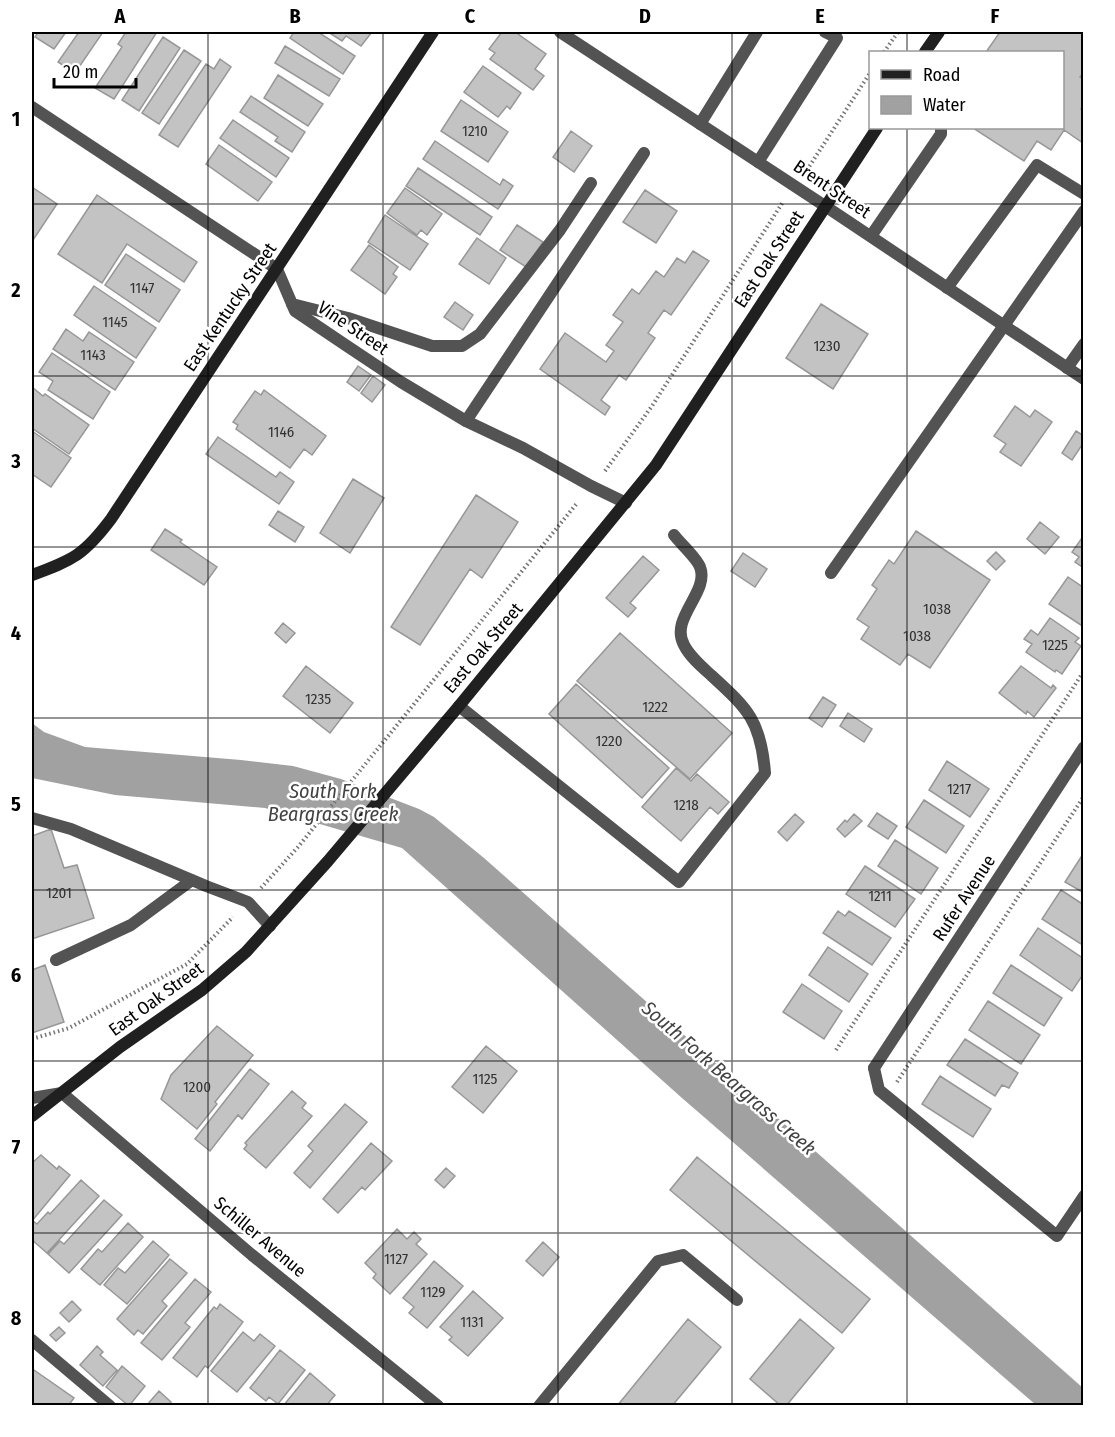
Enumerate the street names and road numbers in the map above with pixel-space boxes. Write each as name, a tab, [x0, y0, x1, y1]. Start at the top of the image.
street label: Brent Street	[789, 155, 875, 223]
street label: East Oak Street	[729, 206, 809, 312]
street label: East Kentucky Street	[179, 238, 281, 375]
street label: Vine Street	[313, 296, 393, 360]
street label: East Oak Street	[439, 598, 527, 698]
street label: Rufer Avenue	[928, 851, 1000, 945]
street label: East Oak Street	[104, 957, 208, 1041]
street label: Schiller Avenue	[209, 1192, 311, 1282]

